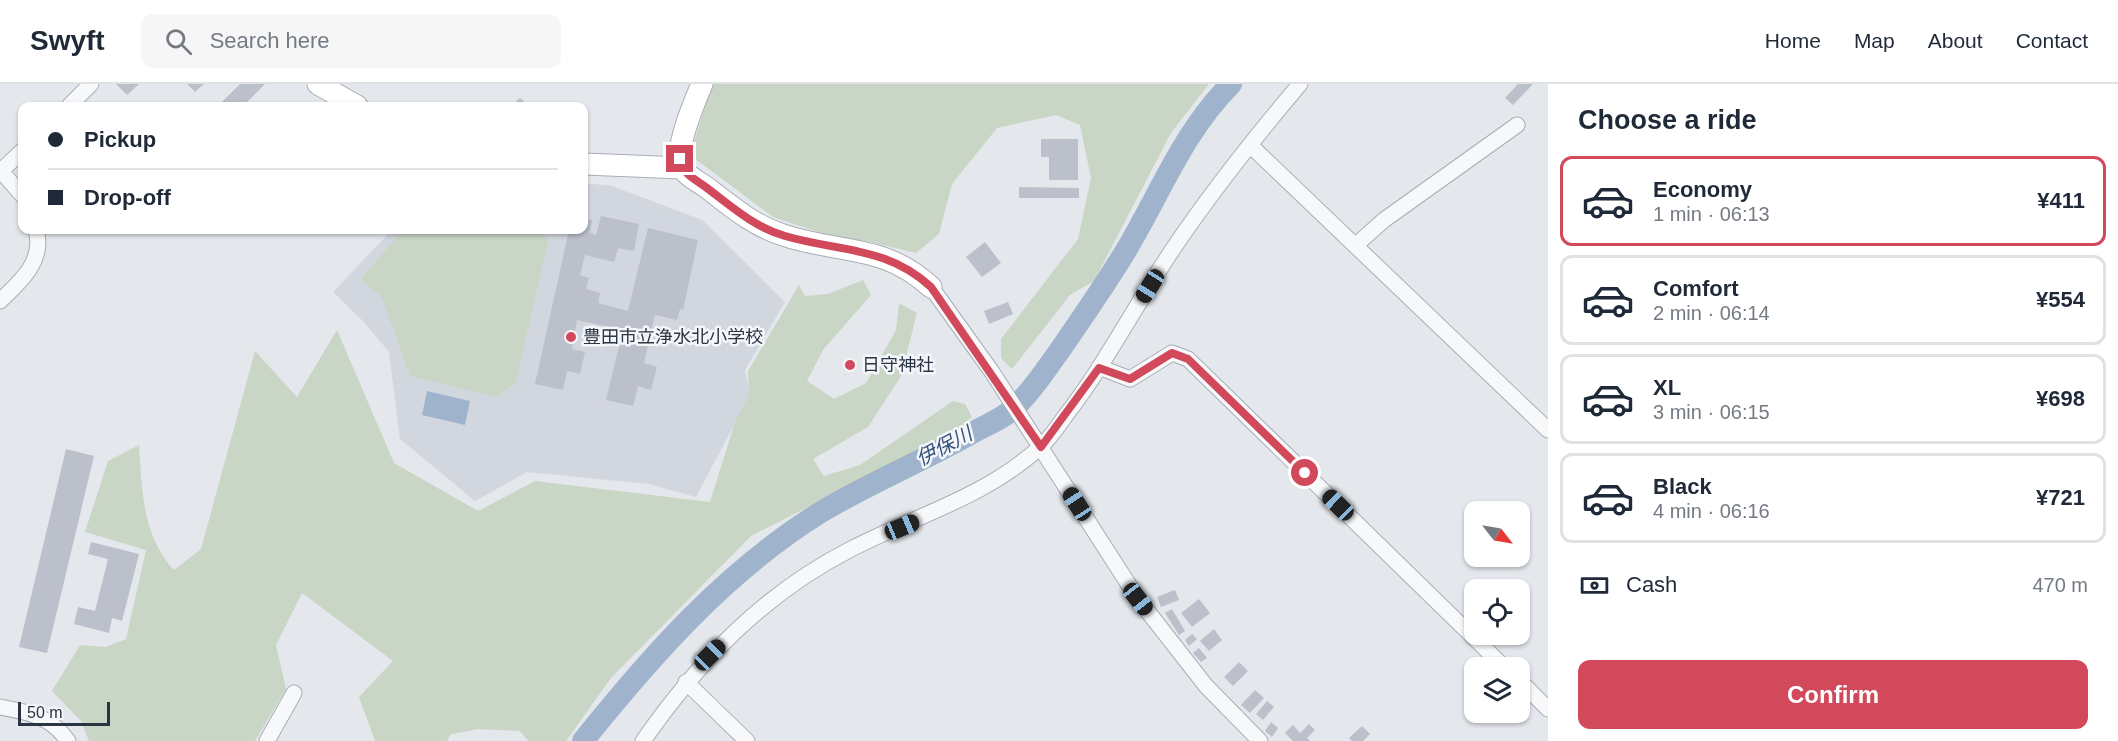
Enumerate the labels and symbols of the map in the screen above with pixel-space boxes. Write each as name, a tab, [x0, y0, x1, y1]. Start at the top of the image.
route end	[666, 145, 693, 172]
car	[1133, 266, 1167, 306]
place label: 豊田市立浄水北小学校	[583, 327, 763, 347]
marker: 豊田市立浄水北小学校	[564, 330, 578, 344]
place label: 日守神社	[862, 355, 934, 375]
marker: 日守神社	[843, 358, 857, 372]
water label: 伊保川	[912, 421, 977, 470]
route start	[1291, 459, 1318, 486]
car	[1060, 484, 1094, 524]
car	[1319, 486, 1357, 524]
north arrow	[1464, 501, 1530, 567]
car	[882, 512, 922, 542]
car	[1120, 579, 1156, 619]
car	[691, 636, 729, 674]
scale bar	[18, 699, 110, 726]

